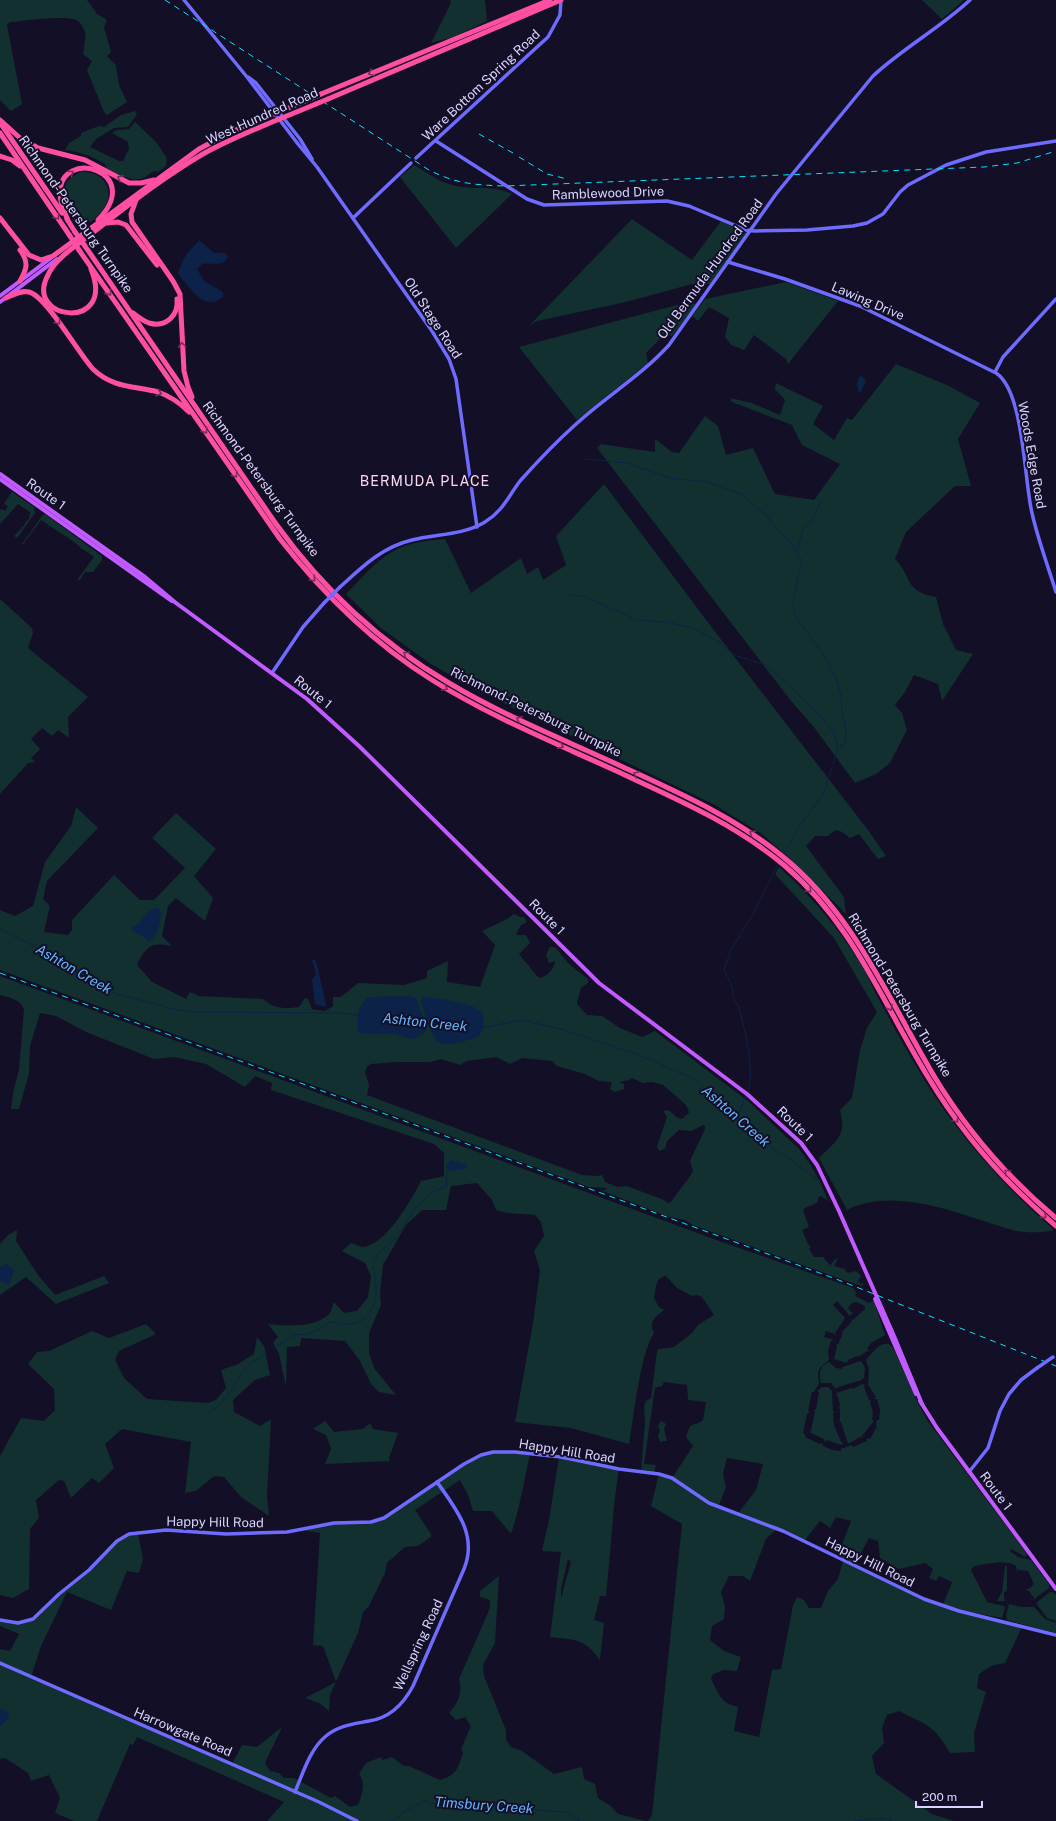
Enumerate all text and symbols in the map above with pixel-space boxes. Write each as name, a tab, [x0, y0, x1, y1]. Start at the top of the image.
street label: Ware Bottom Spring Road	[419, 26, 543, 144]
one-way arrow	[368, 69, 375, 77]
street label: West Hundred Road	[204, 85, 320, 147]
street label: Richmond-Petersburg Turnpike	[16, 133, 136, 295]
one-way arrow	[67, 171, 74, 178]
one-way arrow	[117, 175, 124, 183]
street label: Ramblewood Drive	[552, 184, 664, 202]
street label: Old Bermuda Hundred Road	[654, 196, 766, 342]
one-way arrow	[52, 212, 59, 219]
street label: Old Stage Road	[401, 275, 465, 361]
street label: Lawing Drive	[829, 279, 907, 323]
one-way arrow	[105, 289, 112, 296]
one-way arrow	[53, 318, 60, 325]
one-way arrow	[178, 342, 187, 348]
one-way arrow	[155, 388, 162, 397]
street label: Richmond-Petersburg Turnpike	[200, 398, 322, 560]
street label: Woods Edge Road	[1015, 400, 1049, 510]
one-way arrow	[200, 427, 208, 434]
one-way arrow	[230, 471, 238, 478]
district label: BERMUDA PLACE	[360, 473, 490, 489]
street label: Route 1	[24, 475, 68, 513]
one-way arrow	[308, 574, 315, 582]
one-way arrow	[403, 652, 410, 659]
street label: Richmond-Petersburg Turnpike	[448, 664, 624, 760]
street label: Route 1	[291, 672, 335, 712]
one-way arrow	[441, 683, 448, 690]
one-way arrow	[515, 715, 522, 723]
one-way arrow	[558, 741, 565, 749]
one-way arrow	[633, 771, 641, 779]
one-way arrow	[749, 830, 756, 838]
one-way arrow	[804, 885, 811, 892]
street label: Route 1	[526, 896, 568, 938]
street label: Richmond-Petersburg Turnpike	[845, 910, 955, 1080]
water label: Ashton Creek	[33, 941, 115, 997]
one-way arrow	[885, 1004, 892, 1011]
water label: Ashton Creek	[382, 1010, 469, 1034]
water label: Ashton Creek	[699, 1082, 774, 1150]
street label: Route 1	[774, 1103, 816, 1145]
one-way arrow	[951, 1115, 958, 1122]
one-way arrow	[1004, 1169, 1012, 1177]
one-way arrow	[1039, 1211, 1046, 1218]
street label: Happy Hill Road	[518, 1436, 616, 1466]
street label: Route 1	[977, 1469, 1015, 1513]
street label: Happy Hill Road	[166, 1514, 264, 1530]
street label: Happy Hill Road	[823, 1534, 917, 1590]
street label: Wellspring Road	[390, 1597, 446, 1693]
street label: Harrowgate Road	[132, 1705, 234, 1759]
scale bar	[916, 1783, 982, 1809]
text: 200 m	[922, 1790, 957, 1804]
water label: Timsbury Creek	[434, 1794, 534, 1816]

